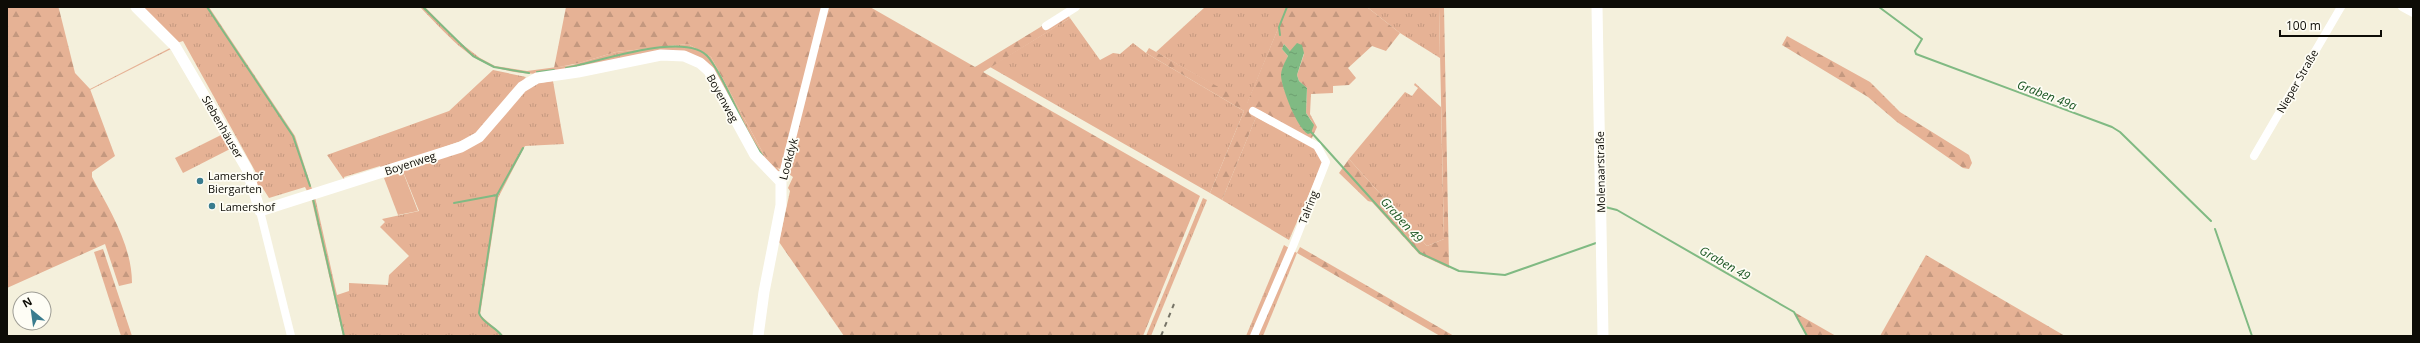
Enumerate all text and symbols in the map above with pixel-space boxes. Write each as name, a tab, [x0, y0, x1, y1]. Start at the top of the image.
scale bar	[2280, 12, 2381, 38]
text: 100 m	[2286, 17, 2321, 34]
street label: Nieper Straße	[2273, 46, 2321, 116]
street label: Boyenweg	[704, 71, 742, 125]
water label: Graben 49a	[2015, 76, 2079, 114]
street label: Siebenhäuser	[199, 93, 247, 162]
street label: Molenaarstraße	[1592, 131, 1608, 213]
street label: Lookdyk	[775, 136, 801, 182]
street label: Boyenweg	[383, 148, 437, 178]
place label: Lamershof Biergarten	[208, 168, 264, 196]
marker: Lamershof Biergarten	[195, 176, 205, 186]
street label: Talring	[1295, 188, 1321, 226]
water label: Graben 49	[1377, 194, 1427, 247]
place label: Lamershof	[220, 199, 276, 214]
marker: Lamershof	[207, 201, 217, 211]
water label: Graben 49	[1697, 242, 1754, 285]
north arrow	[12, 291, 52, 331]
text: N	[19, 293, 34, 311]

